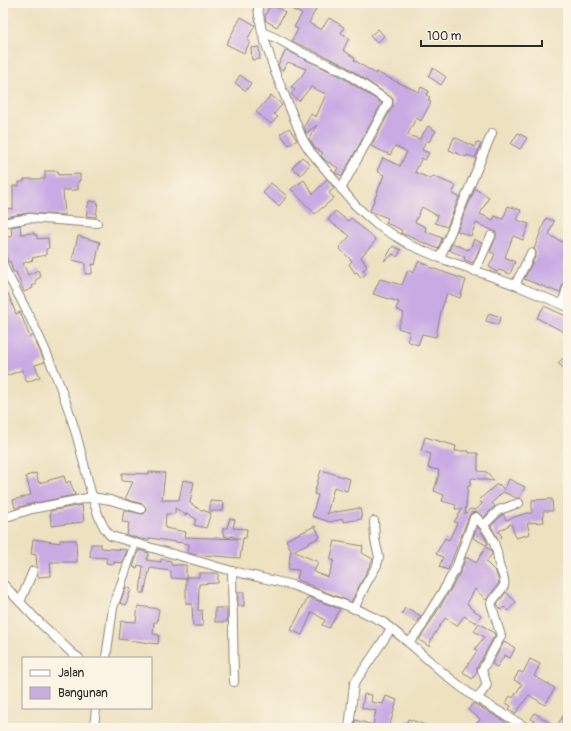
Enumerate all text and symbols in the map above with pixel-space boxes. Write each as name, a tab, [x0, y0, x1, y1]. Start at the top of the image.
scale bar	[421, 22, 542, 48]
text: 100 m	[427, 29, 462, 44]
legend	[22, 657, 152, 709]
text: Jalan	[58, 666, 84, 681]
text: Bangunan	[58, 686, 108, 701]

